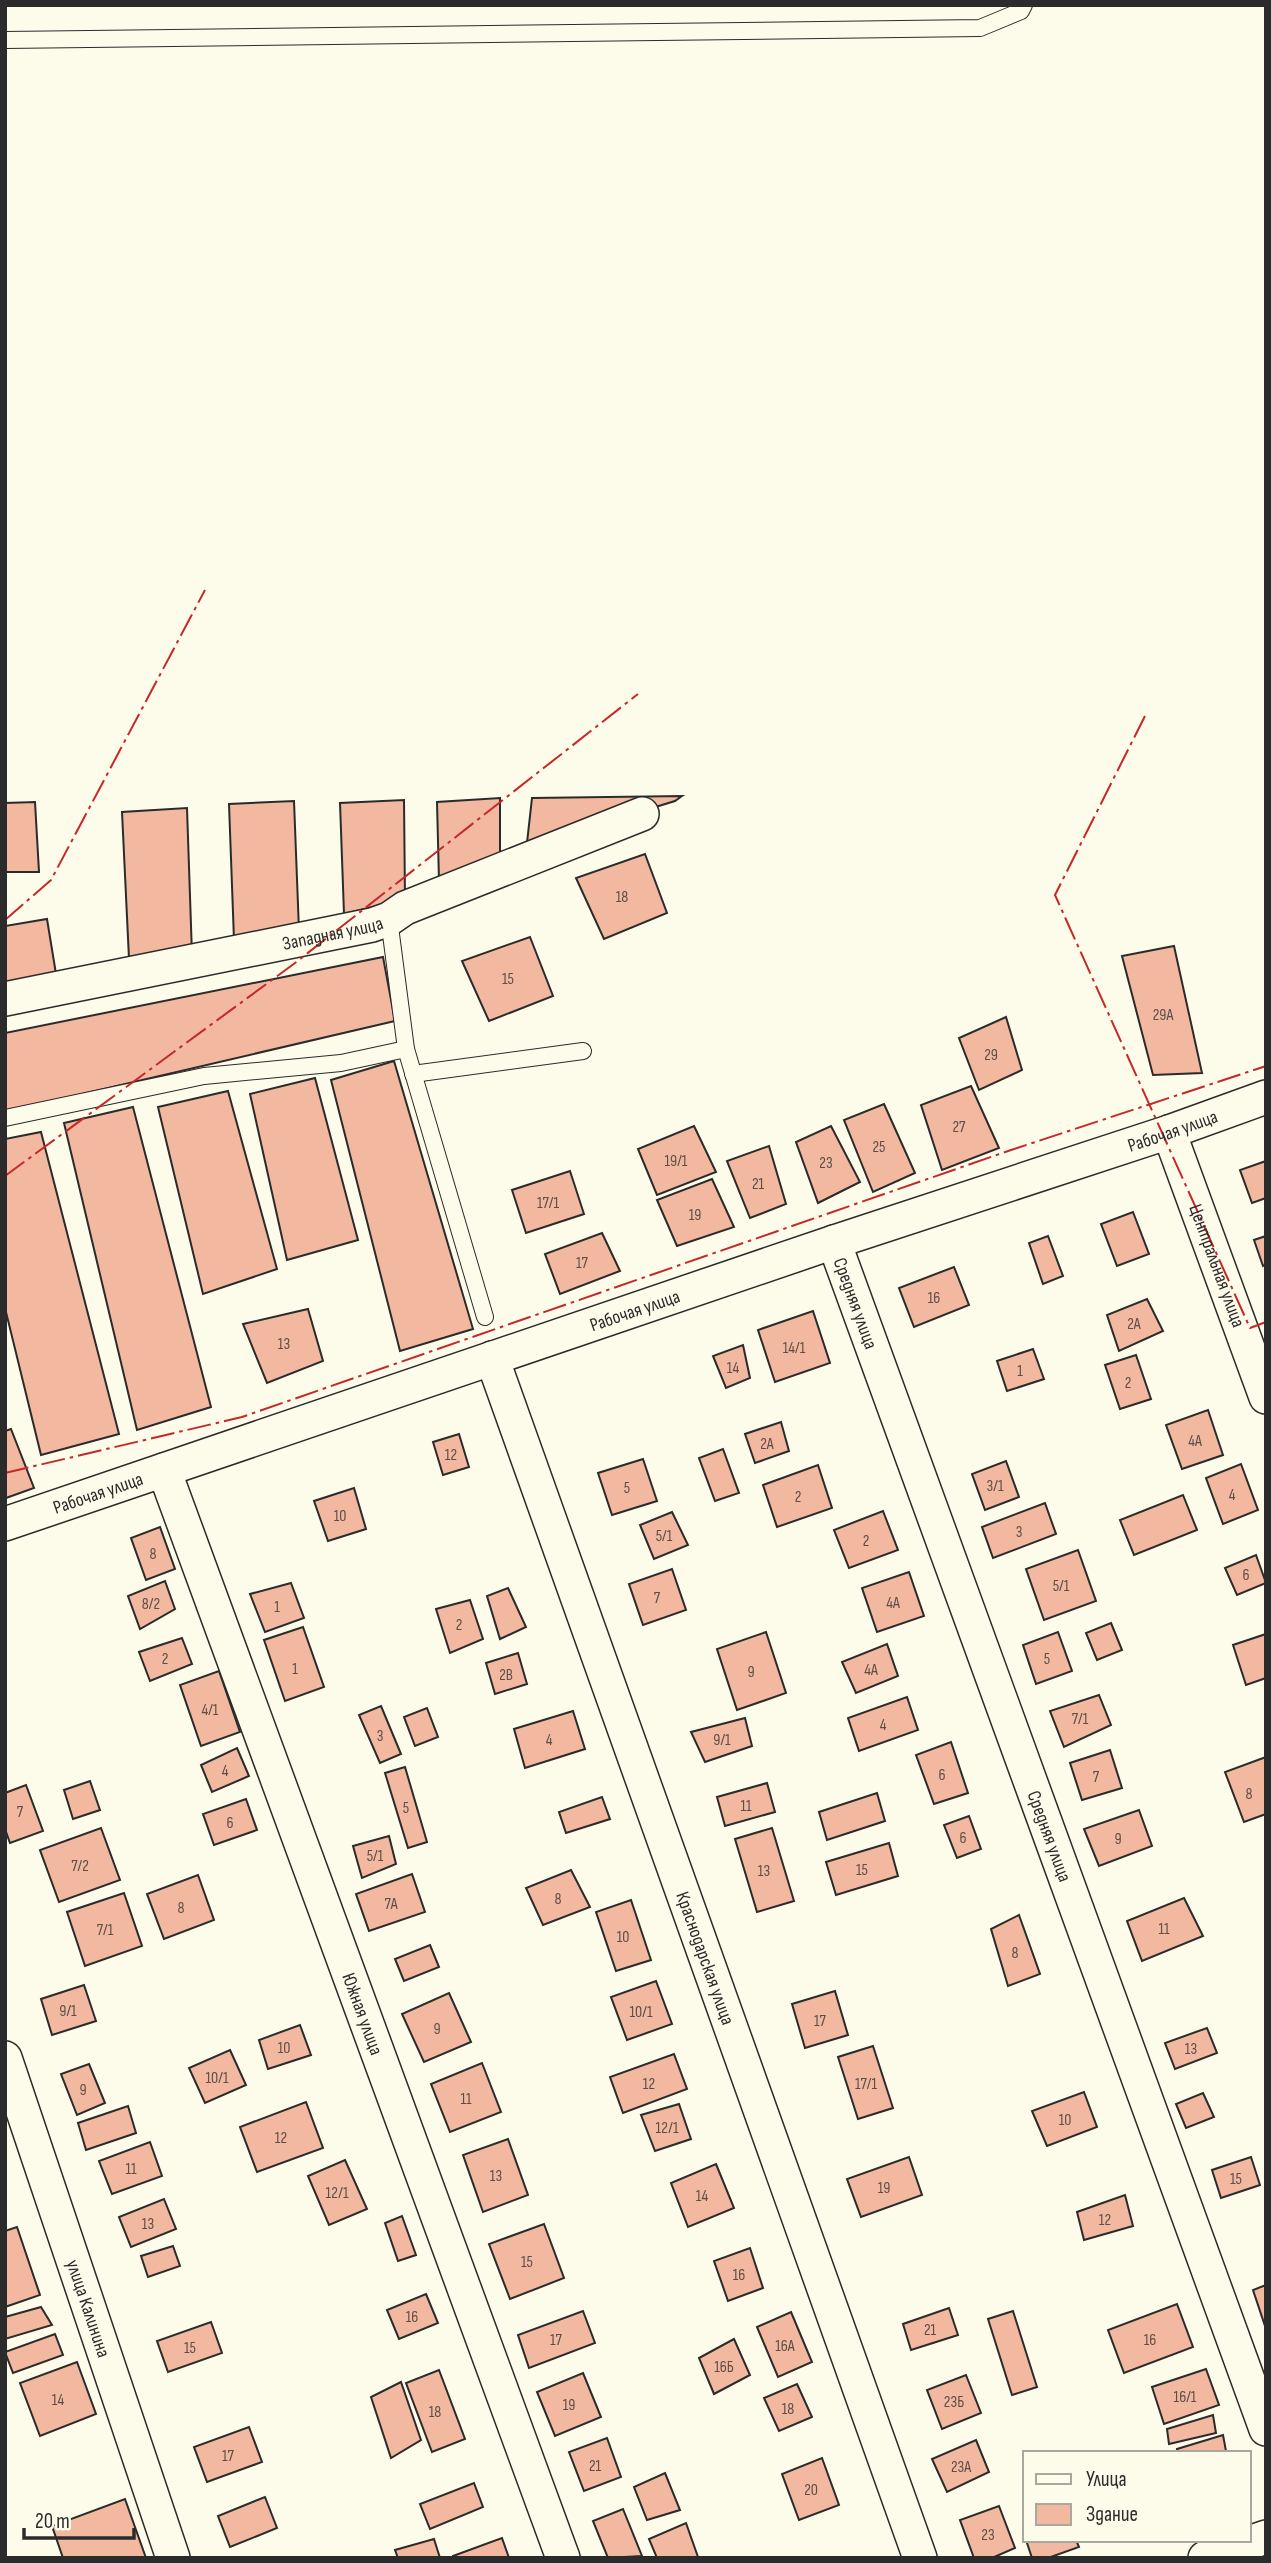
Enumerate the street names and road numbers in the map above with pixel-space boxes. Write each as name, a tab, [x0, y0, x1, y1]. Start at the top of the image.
street label: Западная улица	[280, 912, 386, 956]
street label: Рабочая улица	[1125, 1105, 1221, 1158]
street label: Центральная улица	[1183, 1201, 1249, 1331]
street label: Средняя улица	[828, 1255, 882, 1352]
street label: Рабочая улица	[587, 1285, 683, 1337]
street label: Рабочая улица	[50, 1468, 146, 1520]
street label: Средняя улица	[1022, 1788, 1076, 1885]
street label: Краснодарская улица	[670, 1889, 739, 2028]
street label: Южная улица	[336, 1970, 388, 2058]
street label: улица Калинина	[61, 2257, 115, 2361]

